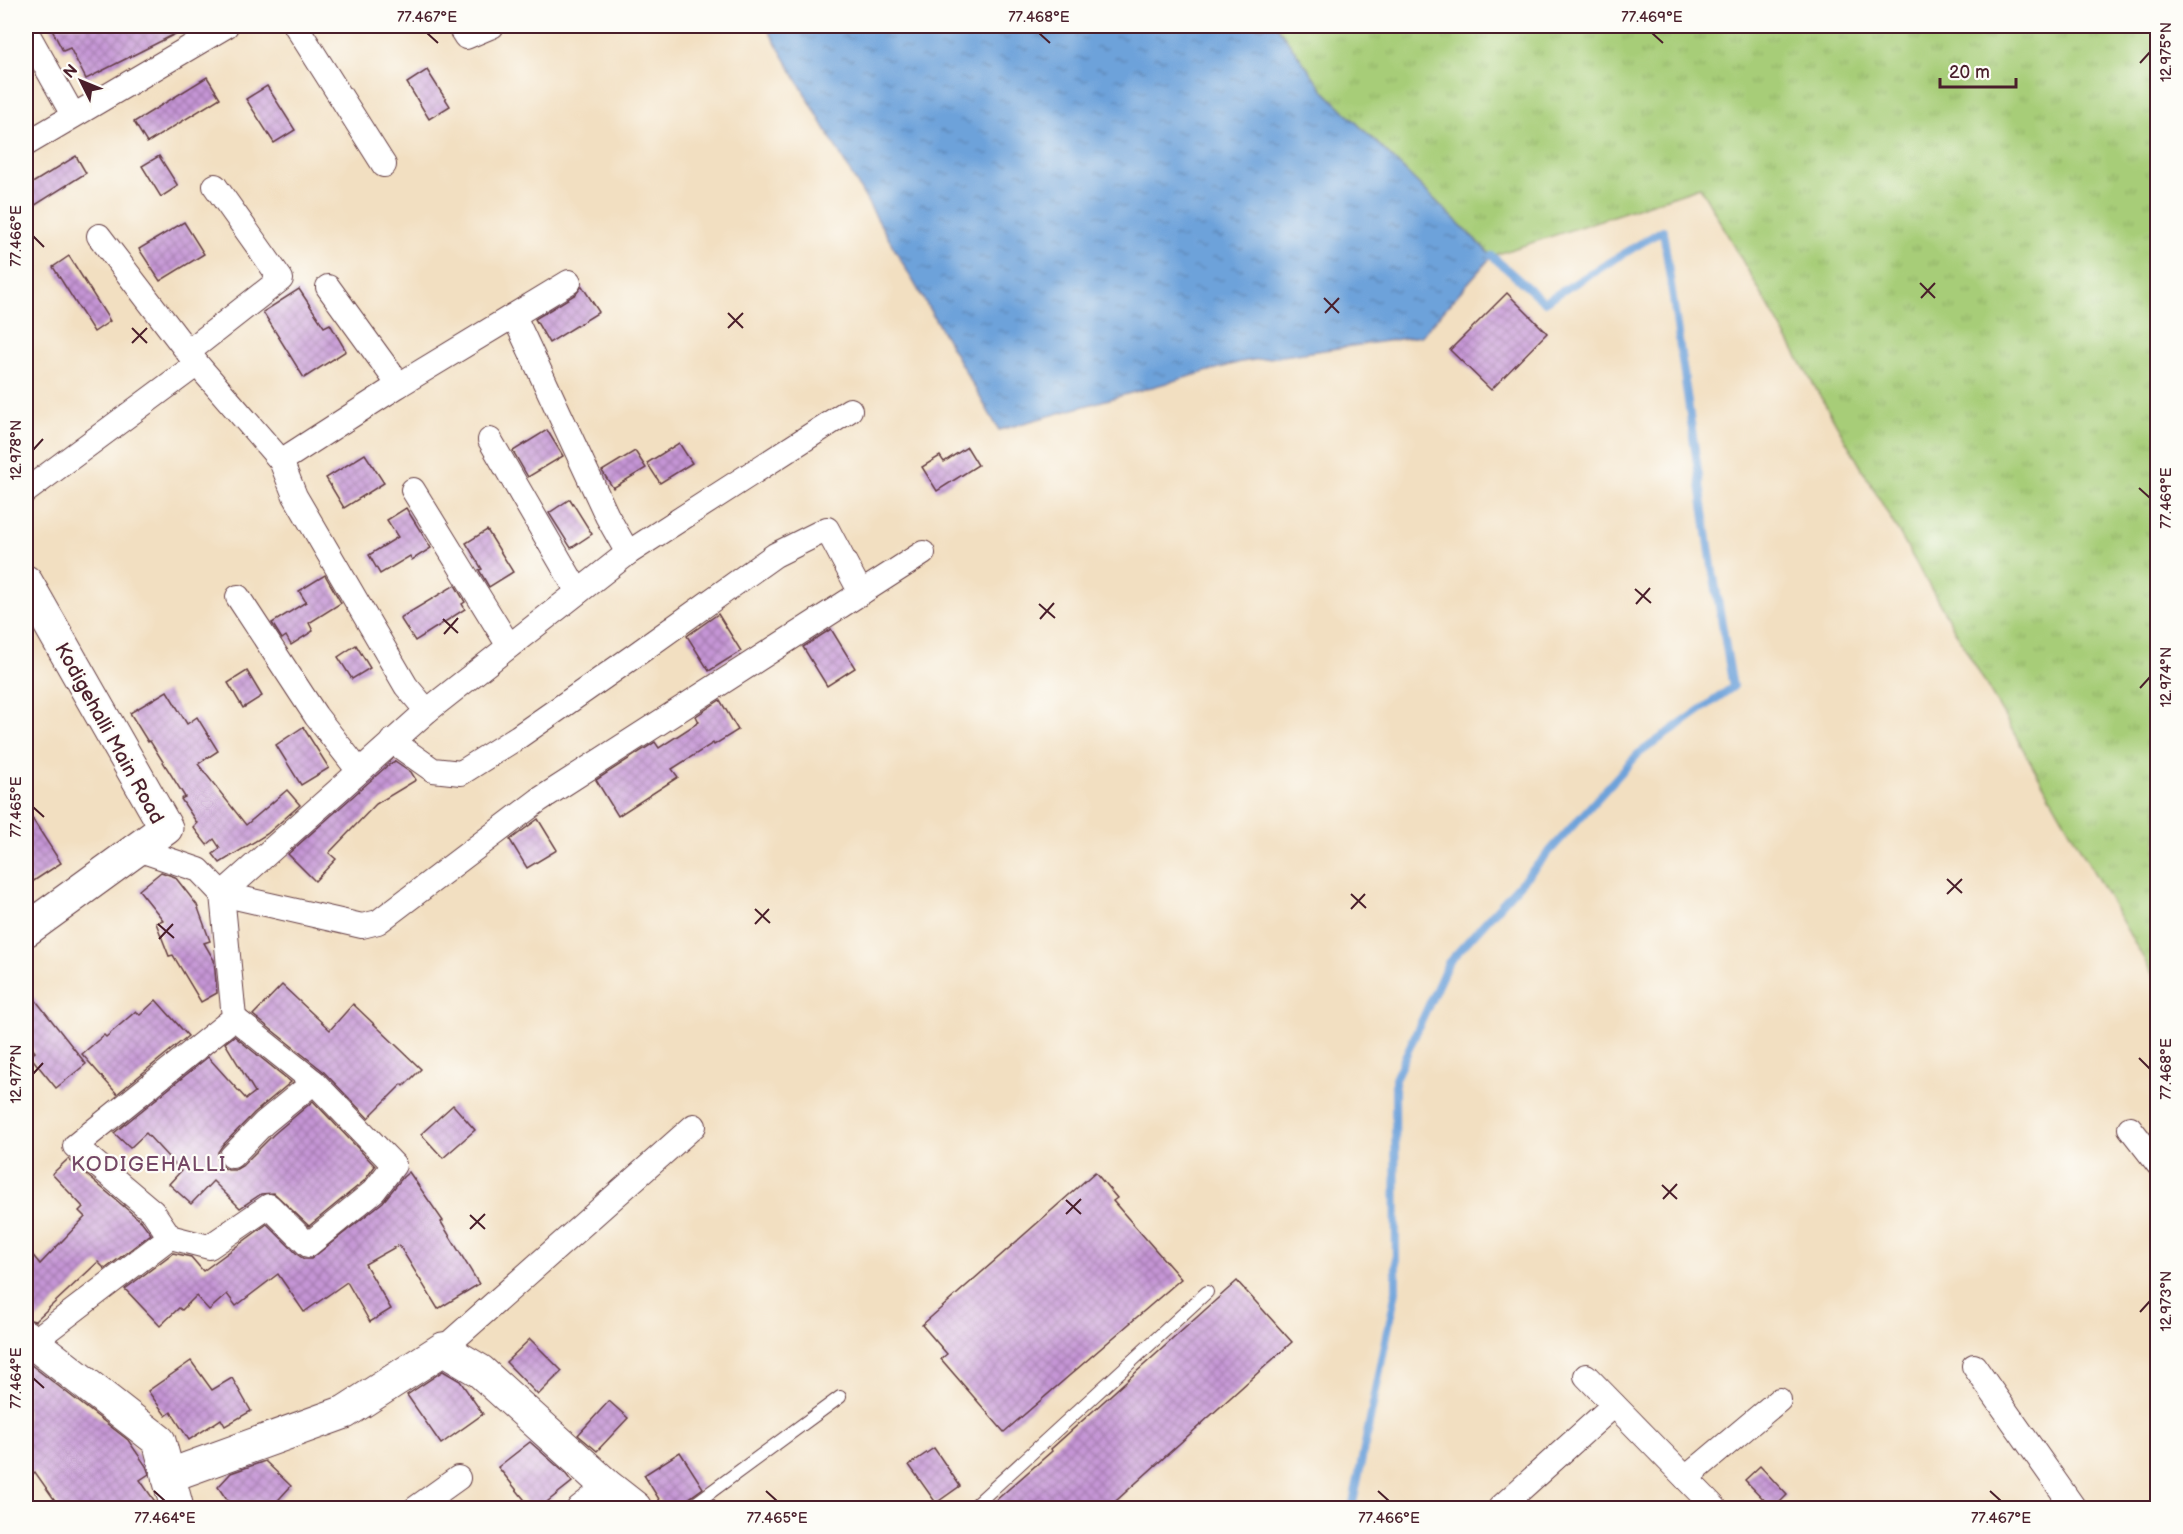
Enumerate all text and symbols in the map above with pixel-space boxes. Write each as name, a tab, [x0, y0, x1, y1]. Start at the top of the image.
text: 77.467°E	[397, 8, 457, 27]
text: 77.468°E	[1008, 8, 1070, 27]
text: 77.469°E	[1621, 8, 1683, 27]
text: 12.975°N	[2157, 22, 2176, 82]
north arrow	[51, 51, 111, 111]
scale bar	[1940, 51, 2016, 89]
text: N	[60, 61, 82, 83]
text: 20 m	[1949, 62, 1990, 83]
text: 77.466°E	[7, 205, 26, 267]
text: 12.978°N	[7, 420, 26, 480]
text: 77.469°E	[2157, 467, 2176, 529]
street label: Kodigehalli Main Road	[49, 639, 169, 828]
text: 12.974°N	[2157, 647, 2176, 707]
text: 77.465°E	[7, 776, 26, 838]
text: 77.468°E	[2157, 1038, 2176, 1100]
text: 12.977°N	[7, 1044, 26, 1104]
district label: KODIGEHALLI	[71, 1152, 227, 1177]
text: 12.973°N	[2157, 1271, 2176, 1331]
text: 77.464°E	[7, 1347, 26, 1409]
text: 77.464°E	[134, 1509, 196, 1528]
text: 77.465°E	[746, 1509, 808, 1528]
text: 77.466°E	[1358, 1509, 1420, 1528]
text: 77.467°E	[1971, 1509, 2031, 1528]

